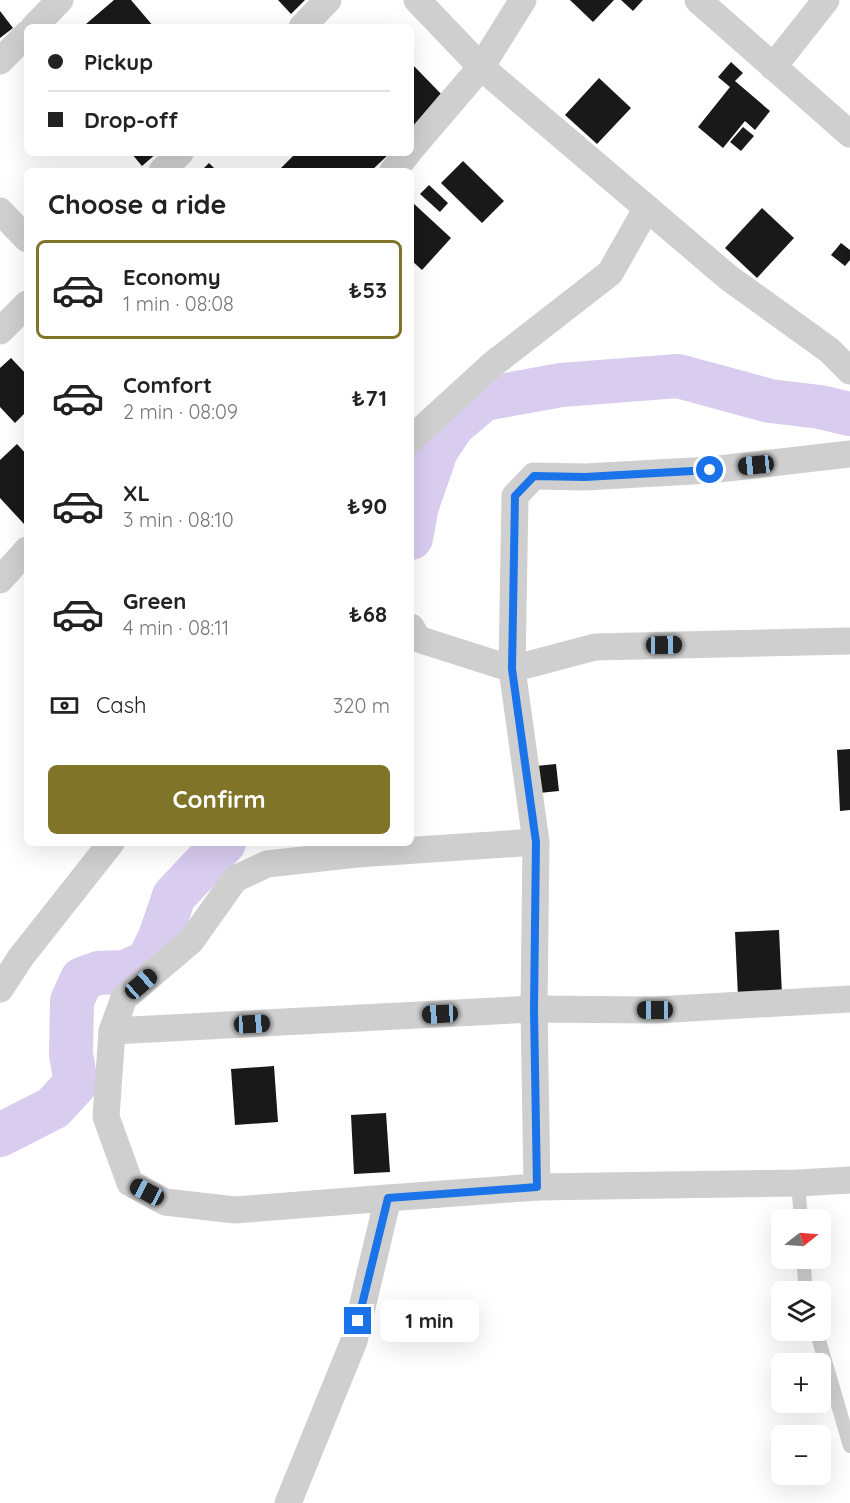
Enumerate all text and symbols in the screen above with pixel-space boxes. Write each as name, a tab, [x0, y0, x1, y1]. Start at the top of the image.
text: Pickup	[84, 48, 153, 76]
text: Drop-off	[84, 106, 178, 134]
text: Choose a ride	[48, 187, 226, 221]
icon: car	[51, 263, 105, 317]
text: Economy	[123, 263, 221, 291]
text: ₺53	[349, 276, 387, 304]
text: 1 min · 08:08	[123, 291, 234, 316]
icon: car	[51, 371, 105, 425]
text: Comfort	[123, 371, 212, 399]
text: ₺71	[352, 384, 387, 412]
text: 2 min · 08:09	[123, 399, 238, 424]
car	[737, 454, 775, 476]
route start	[696, 456, 723, 483]
icon: car	[51, 479, 105, 533]
text: XL	[123, 479, 150, 507]
text: ₺90	[347, 492, 387, 520]
text: 3 min · 08:10	[123, 507, 234, 532]
icon: car	[51, 587, 105, 641]
text: Green	[123, 587, 186, 615]
text: ₺68	[349, 600, 387, 628]
text: 4 min · 08:11	[123, 615, 229, 640]
car	[646, 636, 682, 654]
icon: cash	[48, 689, 81, 722]
text: Cash	[96, 691, 147, 719]
text: 320 m	[333, 693, 390, 718]
button: Confirm	[48, 765, 390, 834]
car	[122, 965, 160, 1003]
car	[637, 1001, 673, 1019]
car	[422, 1004, 458, 1024]
car	[234, 1014, 270, 1034]
car	[127, 1176, 167, 1208]
north arrow	[771, 1209, 831, 1269]
map controls	[771, 1209, 831, 1485]
button: layers	[771, 1281, 831, 1341]
callout: 1 min	[379, 1300, 478, 1342]
route end	[344, 1307, 371, 1334]
text: 1 min	[405, 1308, 454, 1333]
button: +	[771, 1353, 831, 1413]
button: −	[771, 1425, 831, 1485]

